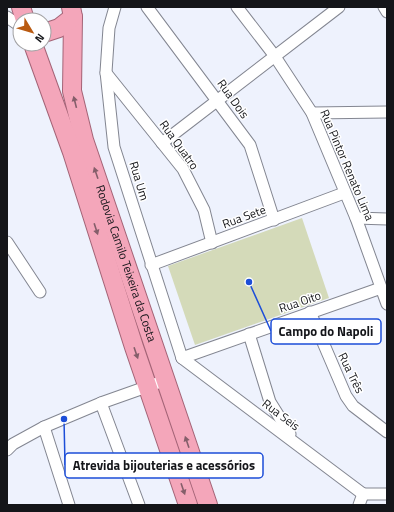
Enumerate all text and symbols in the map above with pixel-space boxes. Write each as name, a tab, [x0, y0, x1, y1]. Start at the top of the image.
north arrow	[12, 12, 52, 52]
text: N	[31, 30, 49, 46]
street label: Rua Dois	[213, 75, 254, 123]
one-way arrow	[72, 95, 78, 107]
street label: Rua Pintor Renato Lima	[315, 106, 380, 223]
street label: Rua Quatro	[155, 116, 204, 173]
street label: Rua Um	[125, 159, 154, 203]
one-way arrow	[92, 166, 98, 178]
street label: Rodovia Camilo Teixeira da Costa	[91, 182, 162, 344]
street label: Rua Sete	[219, 200, 268, 233]
one-way arrow	[93, 224, 99, 236]
street label: Rua Oito	[276, 285, 323, 318]
callout: Campo do Napoli	[271, 319, 381, 344]
text: Campo do Napoli	[279, 321, 373, 341]
one-way arrow	[133, 347, 139, 359]
street label: Rua Três	[333, 349, 370, 397]
street label: Rua Seis	[258, 394, 305, 435]
one-way arrow	[183, 435, 189, 447]
callout: Atrevida bijouterias e acessórios	[65, 453, 263, 478]
text: Atrevida bijouterias e acessórios	[73, 455, 255, 475]
one-way arrow	[180, 484, 186, 496]

